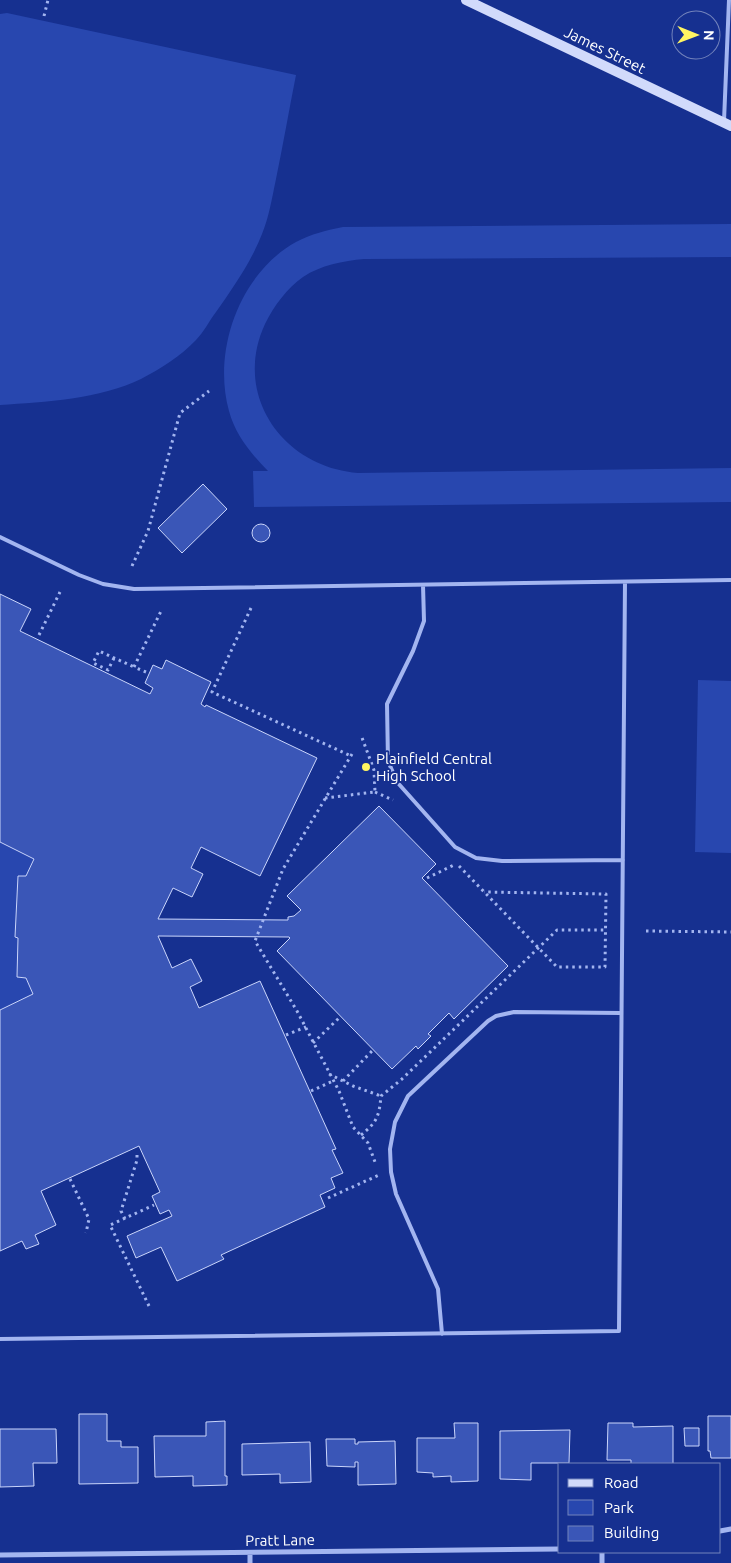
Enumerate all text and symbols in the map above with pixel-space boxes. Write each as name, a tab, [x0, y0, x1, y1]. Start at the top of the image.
north arrow	[671, 10, 721, 60]
street label: James Street	[562, 23, 648, 77]
text: N	[701, 30, 717, 41]
place label: Plainfield Central High School	[376, 750, 492, 784]
marker: Plainfield Central High School	[360, 761, 372, 773]
legend	[558, 1463, 721, 1553]
text: Road	[604, 1474, 639, 1491]
text: Park	[604, 1499, 634, 1516]
text: Building	[604, 1524, 659, 1541]
street label: Pratt Lane	[245, 1531, 315, 1549]

